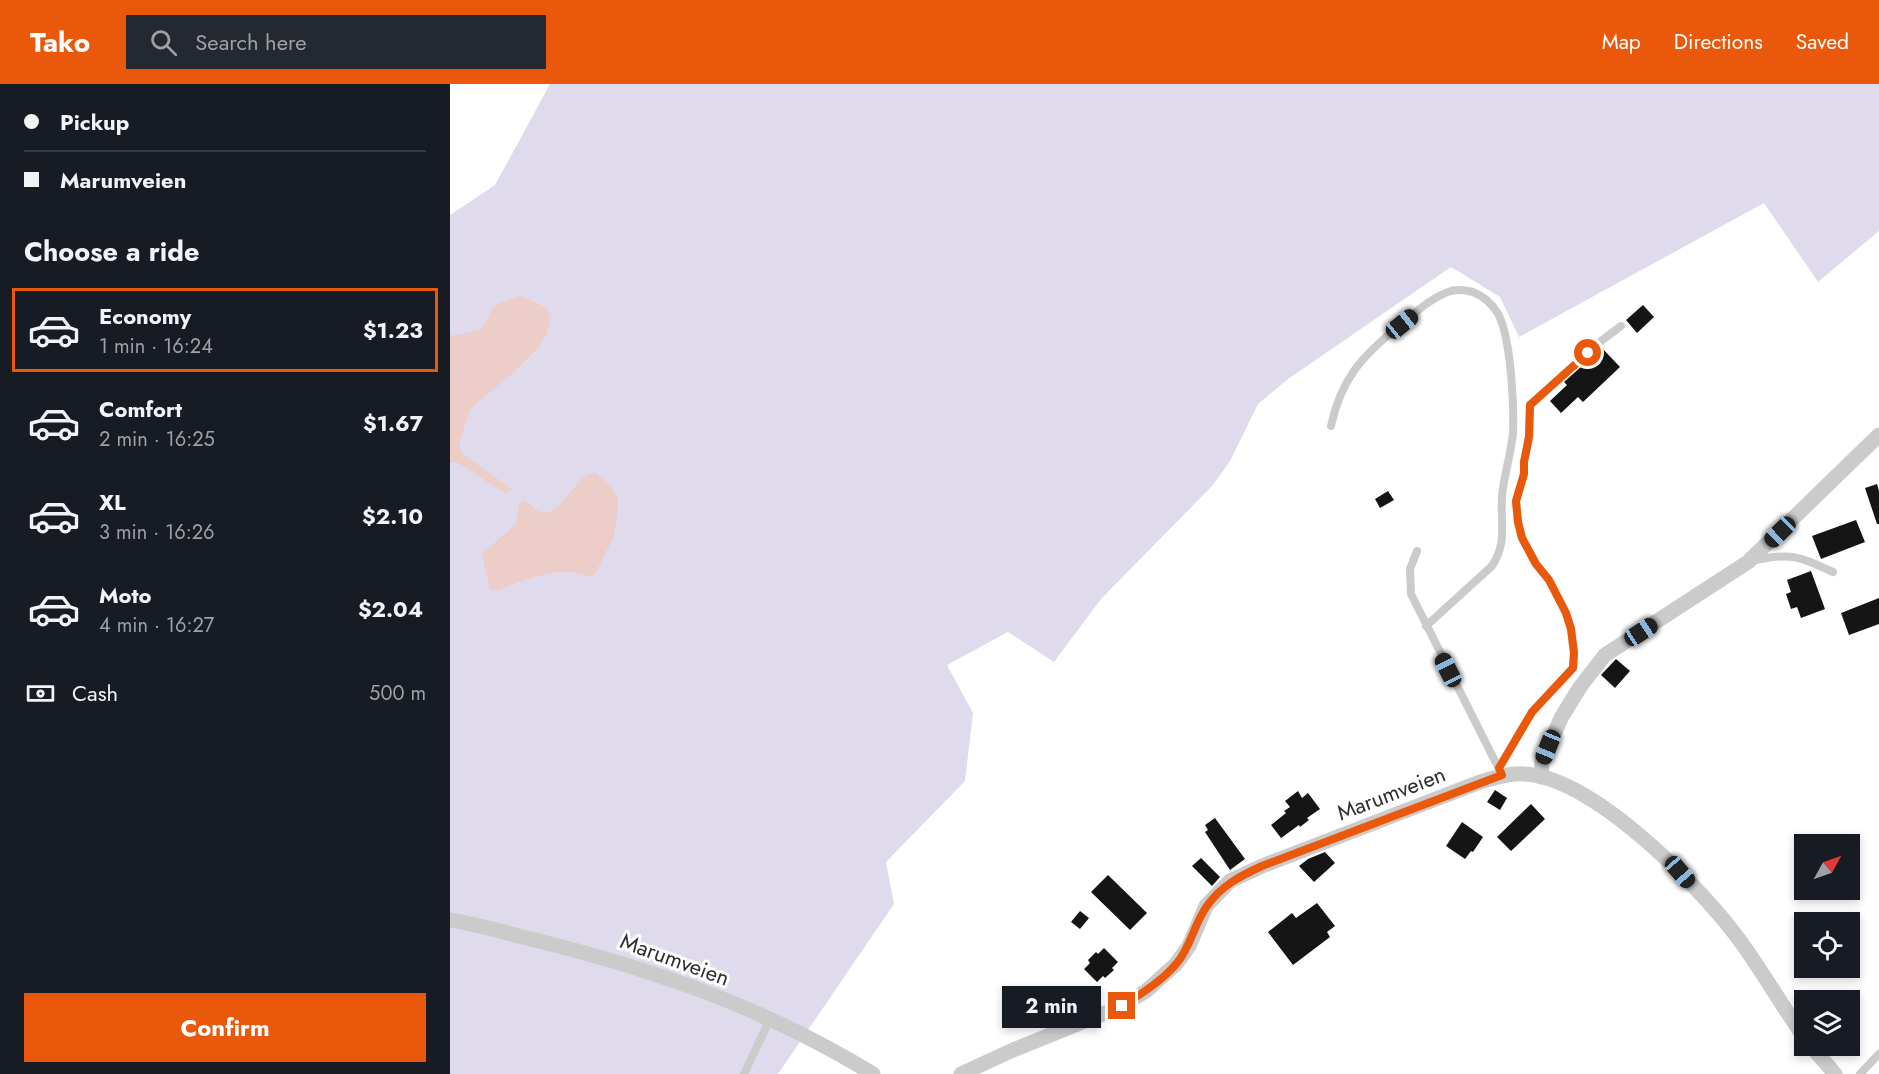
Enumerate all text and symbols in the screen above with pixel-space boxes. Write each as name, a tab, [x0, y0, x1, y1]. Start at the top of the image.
search box	[126, 15, 546, 69]
text: Tako	[30, 22, 90, 63]
icon: search	[147, 26, 180, 59]
text: Search here	[195, 26, 307, 58]
text: Map	[1602, 27, 1641, 57]
text: Directions	[1674, 27, 1763, 57]
text: Saved	[1796, 27, 1849, 57]
text: Pickup	[60, 106, 129, 138]
text: Marumveien	[60, 164, 186, 196]
text: Choose a ride	[24, 232, 199, 271]
text: Economy	[99, 300, 191, 332]
icon: car	[27, 303, 81, 357]
car	[1382, 306, 1422, 342]
text: $1.23	[363, 314, 423, 346]
text: 1 min · 16:24	[99, 332, 213, 361]
route start	[1574, 339, 1601, 366]
text: Comfort	[99, 393, 182, 425]
icon: car	[27, 396, 81, 450]
text: $1.67	[363, 407, 423, 439]
text: 2 min · 16:25	[99, 425, 215, 454]
text: XL	[99, 486, 126, 518]
icon: car	[27, 489, 81, 543]
text: $2.10	[362, 500, 423, 532]
car	[1761, 513, 1799, 551]
text: 3 min · 16:26	[99, 518, 215, 547]
text: Moto	[99, 579, 152, 611]
icon: car	[27, 582, 81, 636]
text: $2.04	[358, 593, 423, 625]
text: 4 min · 16:27	[99, 611, 214, 640]
car	[1621, 615, 1661, 649]
car	[1432, 650, 1464, 690]
icon: cash	[24, 677, 57, 710]
text: Cash	[72, 677, 118, 709]
text: 500 m	[369, 679, 426, 708]
car	[1533, 727, 1563, 767]
street label: Marumveien	[1332, 758, 1450, 828]
north arrow	[1794, 834, 1860, 900]
map controls	[1794, 834, 1860, 1056]
car	[1661, 853, 1699, 891]
button: locate	[1794, 912, 1860, 978]
street label: Marumveien	[616, 924, 734, 994]
callout: 2 min	[1002, 985, 1101, 1027]
button: layers	[1794, 990, 1860, 1056]
text: 2 min	[1025, 992, 1078, 1021]
route end	[1108, 992, 1135, 1019]
button: Confirm	[24, 993, 426, 1062]

